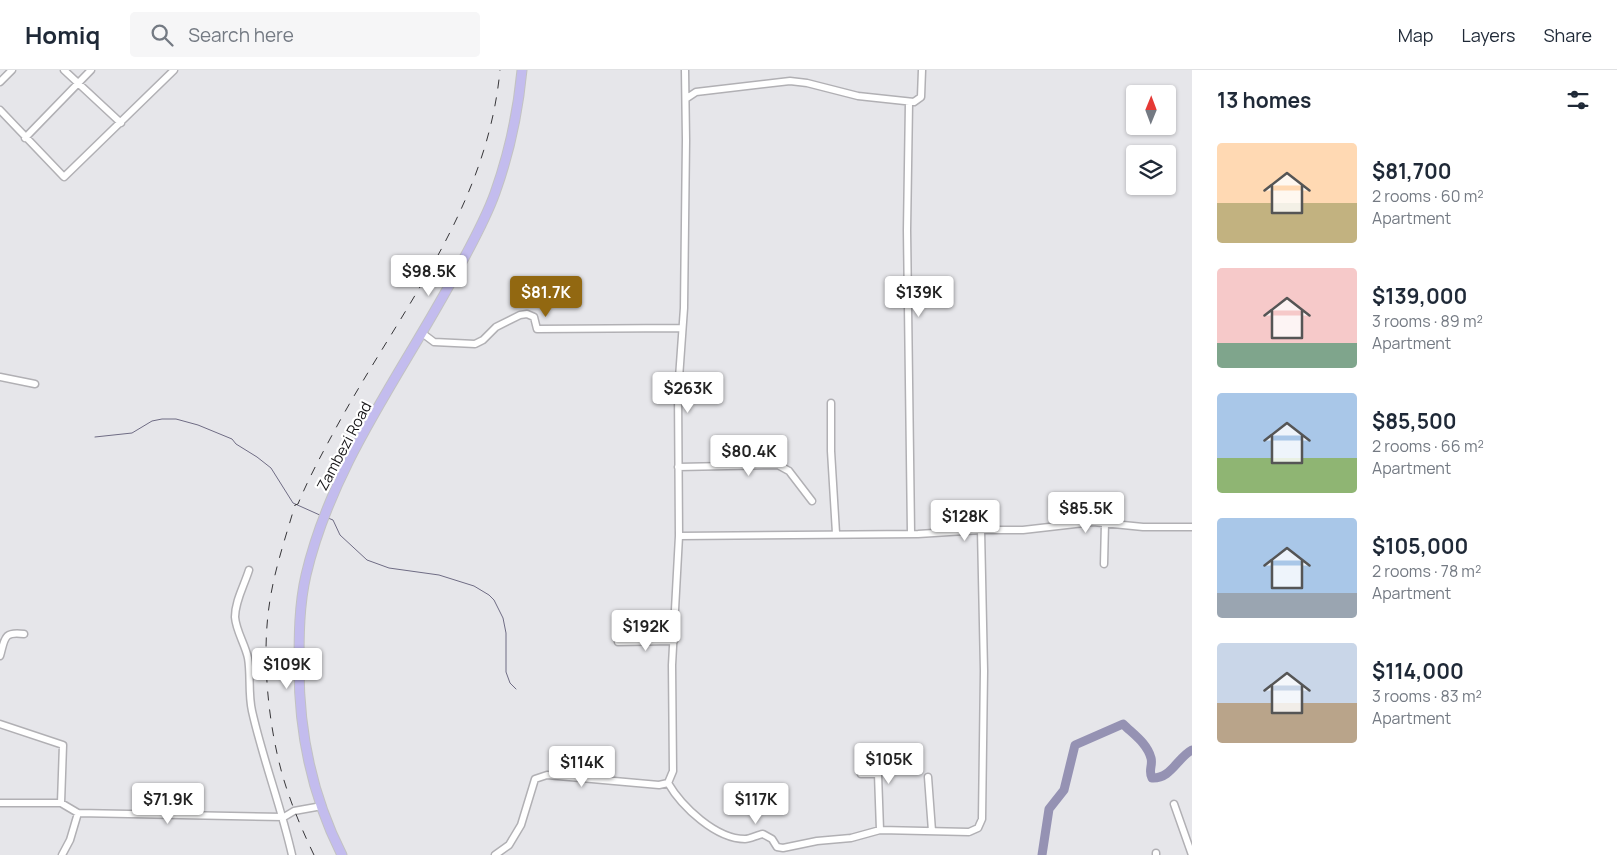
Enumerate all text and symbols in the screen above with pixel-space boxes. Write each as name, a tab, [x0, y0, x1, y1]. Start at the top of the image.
search box	[130, 12, 480, 57]
text: Homiq	[25, 18, 100, 51]
icon: search	[148, 21, 176, 49]
text: Search here	[188, 22, 294, 48]
text: Map	[1398, 23, 1433, 47]
text: Layers	[1461, 23, 1515, 47]
text: Share	[1543, 23, 1592, 47]
north arrow	[1126, 85, 1176, 135]
map controls	[1126, 85, 1176, 195]
text: 13 homes	[1217, 86, 1311, 114]
icon: filters	[1564, 86, 1592, 114]
button: layers	[1126, 145, 1176, 195]
text: $81,700	[1372, 157, 1452, 185]
icon: home	[1257, 163, 1317, 223]
text: 2 rooms · 60 m²	[1372, 185, 1484, 207]
text: Apartment	[1372, 207, 1451, 229]
pin: $98.5K	[388, 254, 470, 297]
text: $98.5K	[402, 260, 456, 282]
pin: $81.7K	[505, 276, 587, 318]
pin: $139K	[884, 276, 954, 318]
text: $81.7K	[521, 281, 571, 303]
text: $139K	[896, 281, 942, 303]
text: $139,000	[1372, 282, 1467, 310]
icon: home	[1257, 288, 1317, 348]
text: 3 rooms · 89 m²	[1372, 310, 1483, 332]
text: Apartment	[1372, 332, 1451, 354]
pin: $263K	[653, 372, 723, 414]
text: $263K	[663, 377, 713, 399]
street label: Zambezi Road	[312, 398, 376, 494]
text: $85,500	[1372, 407, 1457, 435]
icon: home	[1257, 413, 1317, 473]
pin: $80.4K	[708, 434, 790, 477]
text: 2 rooms · 66 m²	[1372, 435, 1484, 457]
text: $80.4K	[721, 440, 777, 462]
text: Apartment	[1372, 457, 1451, 479]
pin: $85.5K	[1045, 492, 1127, 534]
text: $85.5K	[1059, 497, 1113, 519]
pin: $128K	[930, 500, 1000, 542]
text: $128K	[942, 505, 988, 527]
text: $105,000	[1372, 532, 1468, 560]
icon: home	[1257, 538, 1317, 598]
text: 2 rooms · 78 m²	[1372, 560, 1481, 582]
text: Apartment	[1372, 582, 1451, 604]
pin: $192K	[611, 610, 681, 652]
text: $192K	[623, 615, 669, 637]
pin: $109K	[252, 648, 322, 690]
text: $109K	[263, 653, 311, 675]
text: $114,000	[1372, 657, 1464, 685]
icon: home	[1257, 663, 1317, 723]
text: 3 rooms · 83 m²	[1372, 685, 1482, 707]
text: Apartment	[1372, 707, 1451, 729]
pin: $105K	[854, 742, 924, 785]
pin: $114K	[547, 746, 617, 788]
text: $105K	[865, 748, 913, 770]
text: $114K	[560, 751, 604, 773]
pin: $71.9K	[127, 782, 209, 825]
pin: $117K	[721, 782, 791, 825]
text: $71.9K	[143, 788, 193, 810]
text: $117K	[735, 788, 777, 810]

